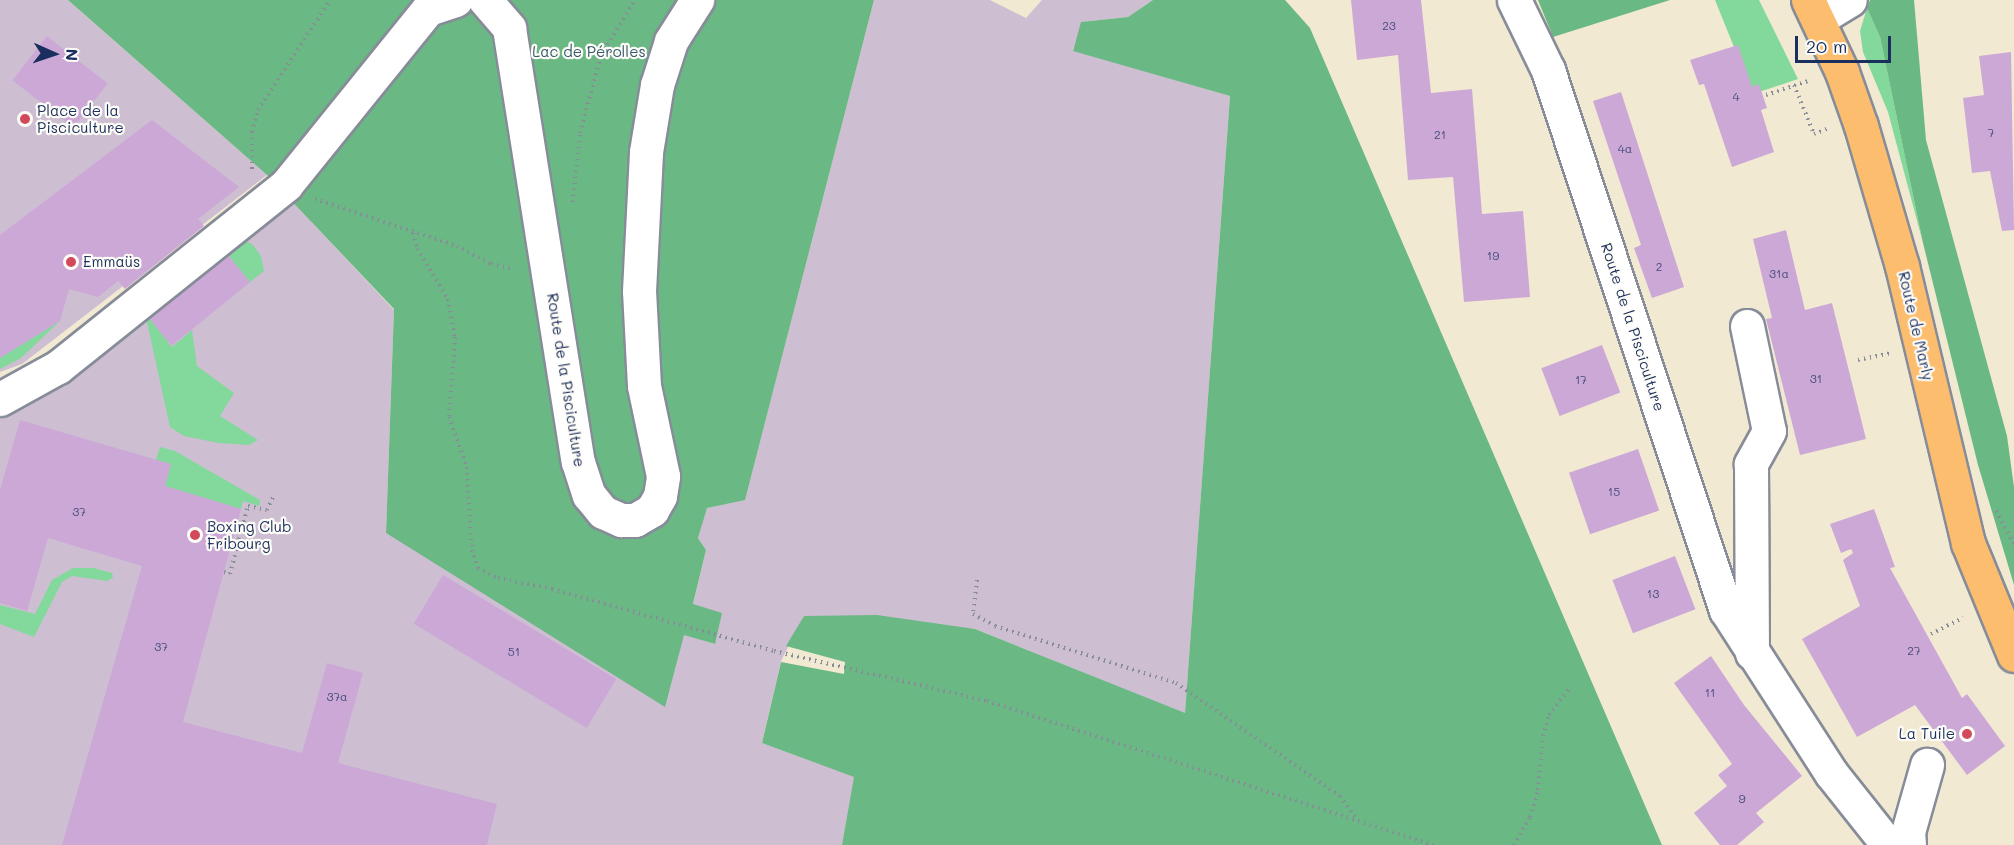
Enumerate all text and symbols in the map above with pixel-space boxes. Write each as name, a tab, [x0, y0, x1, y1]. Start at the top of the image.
house number: 23	[1382, 19, 1396, 33]
north arrow	[24, 24, 84, 84]
scale bar	[1798, 24, 1894, 62]
text: 20 m	[1806, 34, 1847, 58]
park label: Lac de Pérolles	[532, 43, 646, 61]
text: N	[62, 48, 83, 62]
house number: 4	[1732, 90, 1740, 104]
place label: Place de la Pisciculture	[37, 101, 124, 136]
marker: Place de la Pisciculture	[18, 112, 32, 126]
house number: 7	[1988, 126, 1994, 140]
house number: 21	[1434, 128, 1446, 142]
house number: 4a	[1618, 142, 1632, 156]
street label: Route de la Pisciculture	[1597, 241, 1669, 413]
house number: 19	[1487, 249, 1499, 263]
place label: Emmaüs	[83, 253, 140, 271]
marker: Emmaüs	[64, 255, 78, 269]
house number: 2	[1656, 260, 1662, 274]
house number: 31a	[1769, 267, 1789, 281]
street label: Route de Marly	[1895, 270, 1937, 382]
street label: Route de la Pisciculture	[543, 292, 589, 468]
house number: 31	[1810, 372, 1822, 386]
house number: 17	[1575, 373, 1587, 387]
house number: 15	[1608, 485, 1620, 499]
house number: 37	[72, 505, 86, 519]
place label: Boxing Club Fribourg	[207, 517, 291, 552]
marker: Boxing Club Fribourg	[188, 528, 202, 542]
house number: 13	[1647, 587, 1659, 601]
house number: 37	[154, 640, 168, 654]
house number: 27	[1907, 644, 1921, 658]
house number: 51	[508, 645, 520, 659]
house number: 11	[1705, 686, 1715, 700]
house number: 37a	[326, 690, 348, 704]
place label: La Tuile	[1899, 725, 1955, 743]
marker: La Tuile	[1960, 727, 1974, 741]
house number: 9	[1738, 792, 1746, 806]

